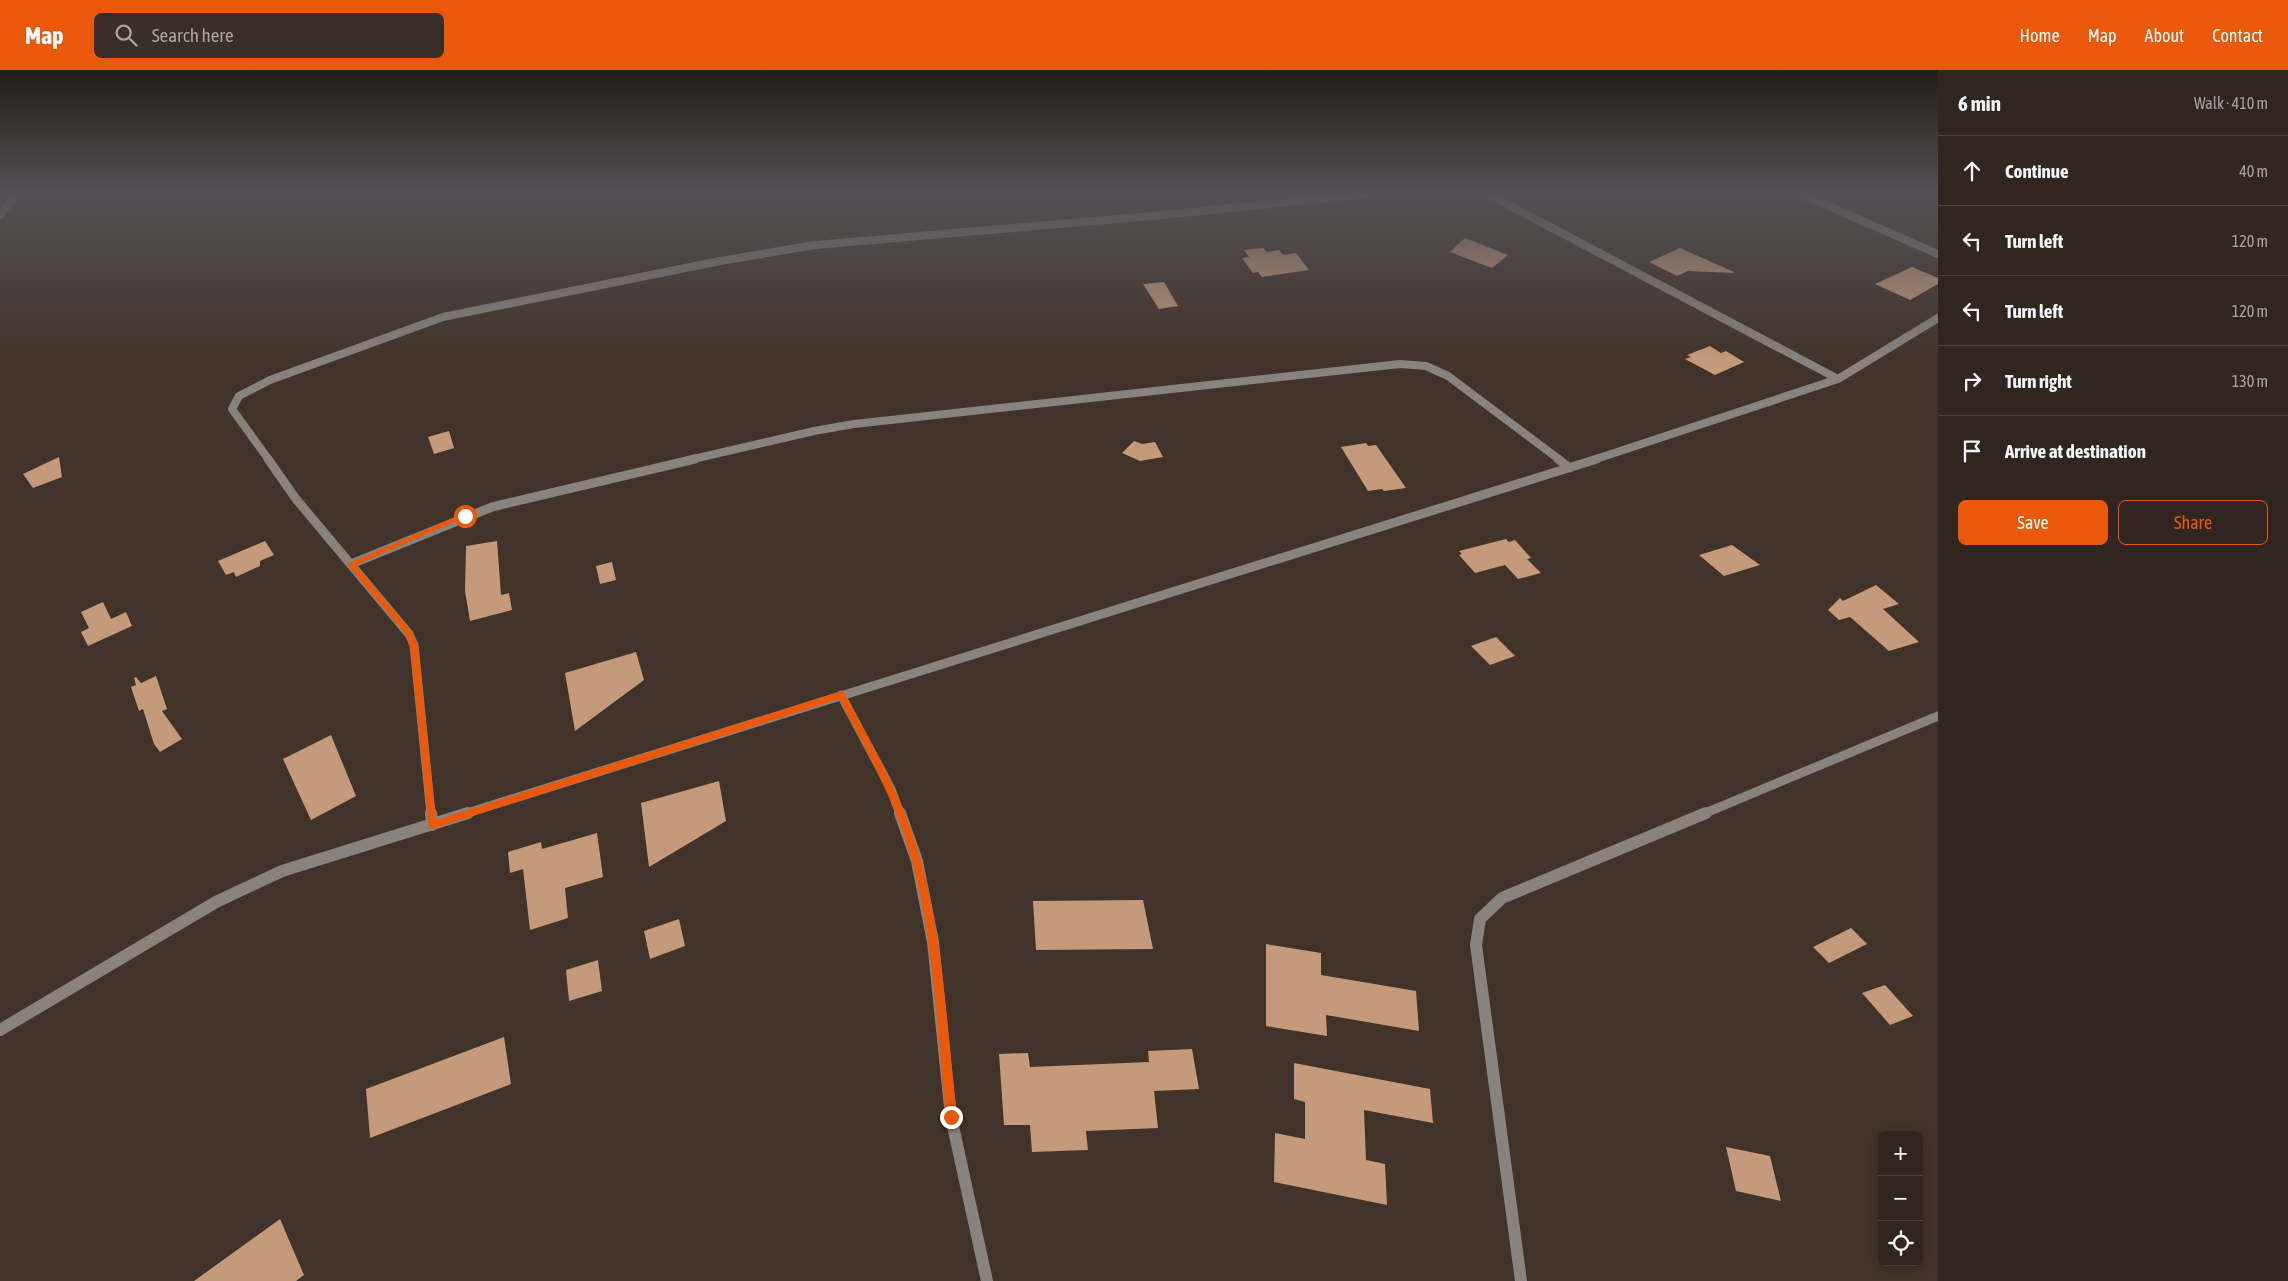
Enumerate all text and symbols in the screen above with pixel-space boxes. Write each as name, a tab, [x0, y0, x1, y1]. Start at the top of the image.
search box	[94, 13, 444, 58]
icon: search	[112, 21, 140, 49]
text: Map	[25, 22, 64, 49]
text: Search here	[152, 24, 234, 46]
text: Home	[2020, 25, 2060, 46]
text: Map	[2088, 25, 2117, 46]
text: About	[2145, 25, 2184, 46]
text: Contact	[2212, 25, 2263, 46]
text: 6 min	[1958, 91, 2001, 115]
text: Walk · 410 m	[2194, 94, 2268, 112]
icon: ahead	[1958, 157, 1986, 185]
text: Continue	[2005, 160, 2069, 182]
text: 40 m	[2239, 162, 2268, 180]
icon: left	[1958, 227, 1986, 255]
text: Turn left	[2005, 230, 2063, 252]
text: 120 m	[2232, 232, 2268, 250]
icon: left	[1958, 297, 1986, 325]
text: Turn left	[2005, 300, 2063, 322]
text: 120 m	[2232, 302, 2268, 320]
icon: right	[1958, 367, 1986, 395]
text: Turn right	[2005, 370, 2072, 392]
text: 130 m	[2232, 372, 2268, 390]
icon: arrive	[1958, 437, 1986, 465]
text: Arrive at destination	[2005, 440, 2146, 462]
button: Save	[1958, 500, 2108, 545]
button: Share	[2118, 500, 2268, 545]
route start	[454, 505, 477, 528]
route end	[940, 1106, 963, 1129]
map controls	[1878, 1131, 1923, 1266]
button: +	[1878, 1131, 1923, 1176]
button: −	[1878, 1176, 1923, 1221]
button: locate	[1878, 1221, 1923, 1266]

